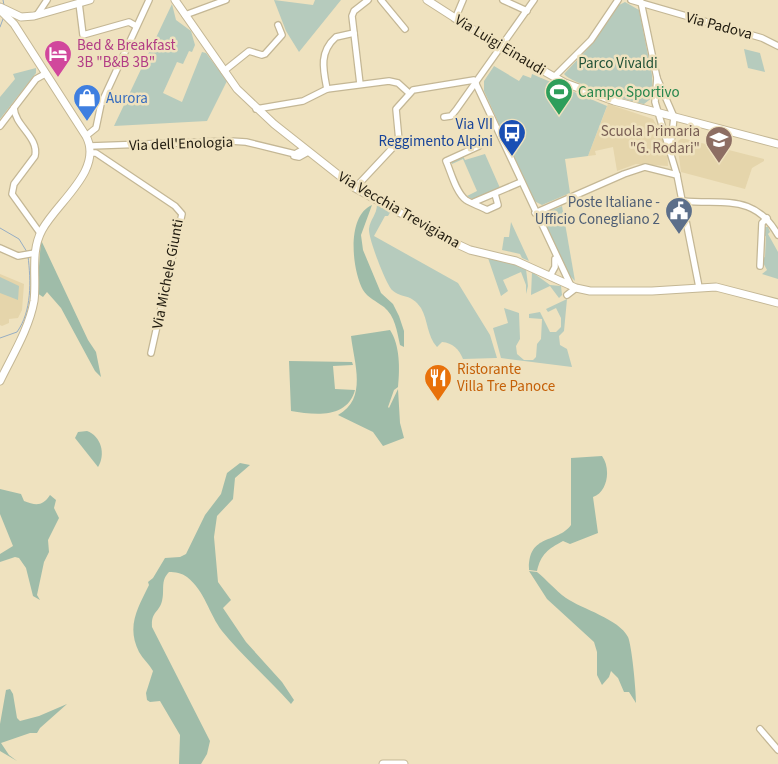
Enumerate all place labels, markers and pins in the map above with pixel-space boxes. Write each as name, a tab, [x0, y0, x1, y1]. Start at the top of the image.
place label: Bed & Breakfast 3B "B&B 3B"	[77, 35, 176, 73]
hotel icon: Bed & Breakfast 3B "B&B 3B"	[43, 39, 73, 78]
sports icon: Campo Sportivo	[544, 77, 574, 116]
place label: Campo Sportivo	[578, 82, 680, 103]
shop icon: Aurora	[72, 83, 102, 122]
place label: Aurora	[106, 88, 148, 109]
place label: Via VII Reggimento Alpini	[379, 114, 493, 152]
bus stop icon: Via VII Reggimento Alpini	[497, 118, 527, 157]
place label: Scuola Primaria "G. Rodari"	[601, 121, 700, 159]
school or university icon: Scuola Primaria "G. Rodari"	[704, 125, 734, 164]
place label: Poste Italiane - Ufficio Conegliano 2	[535, 192, 660, 230]
public building icon: Poste Italiane - Ufficio Conegliano 2	[664, 196, 694, 235]
place label: Ristorante Villa Tre Panoce	[457, 359, 555, 397]
restaurant icon: Ristorante Villa Tre Panoce	[423, 363, 453, 402]

